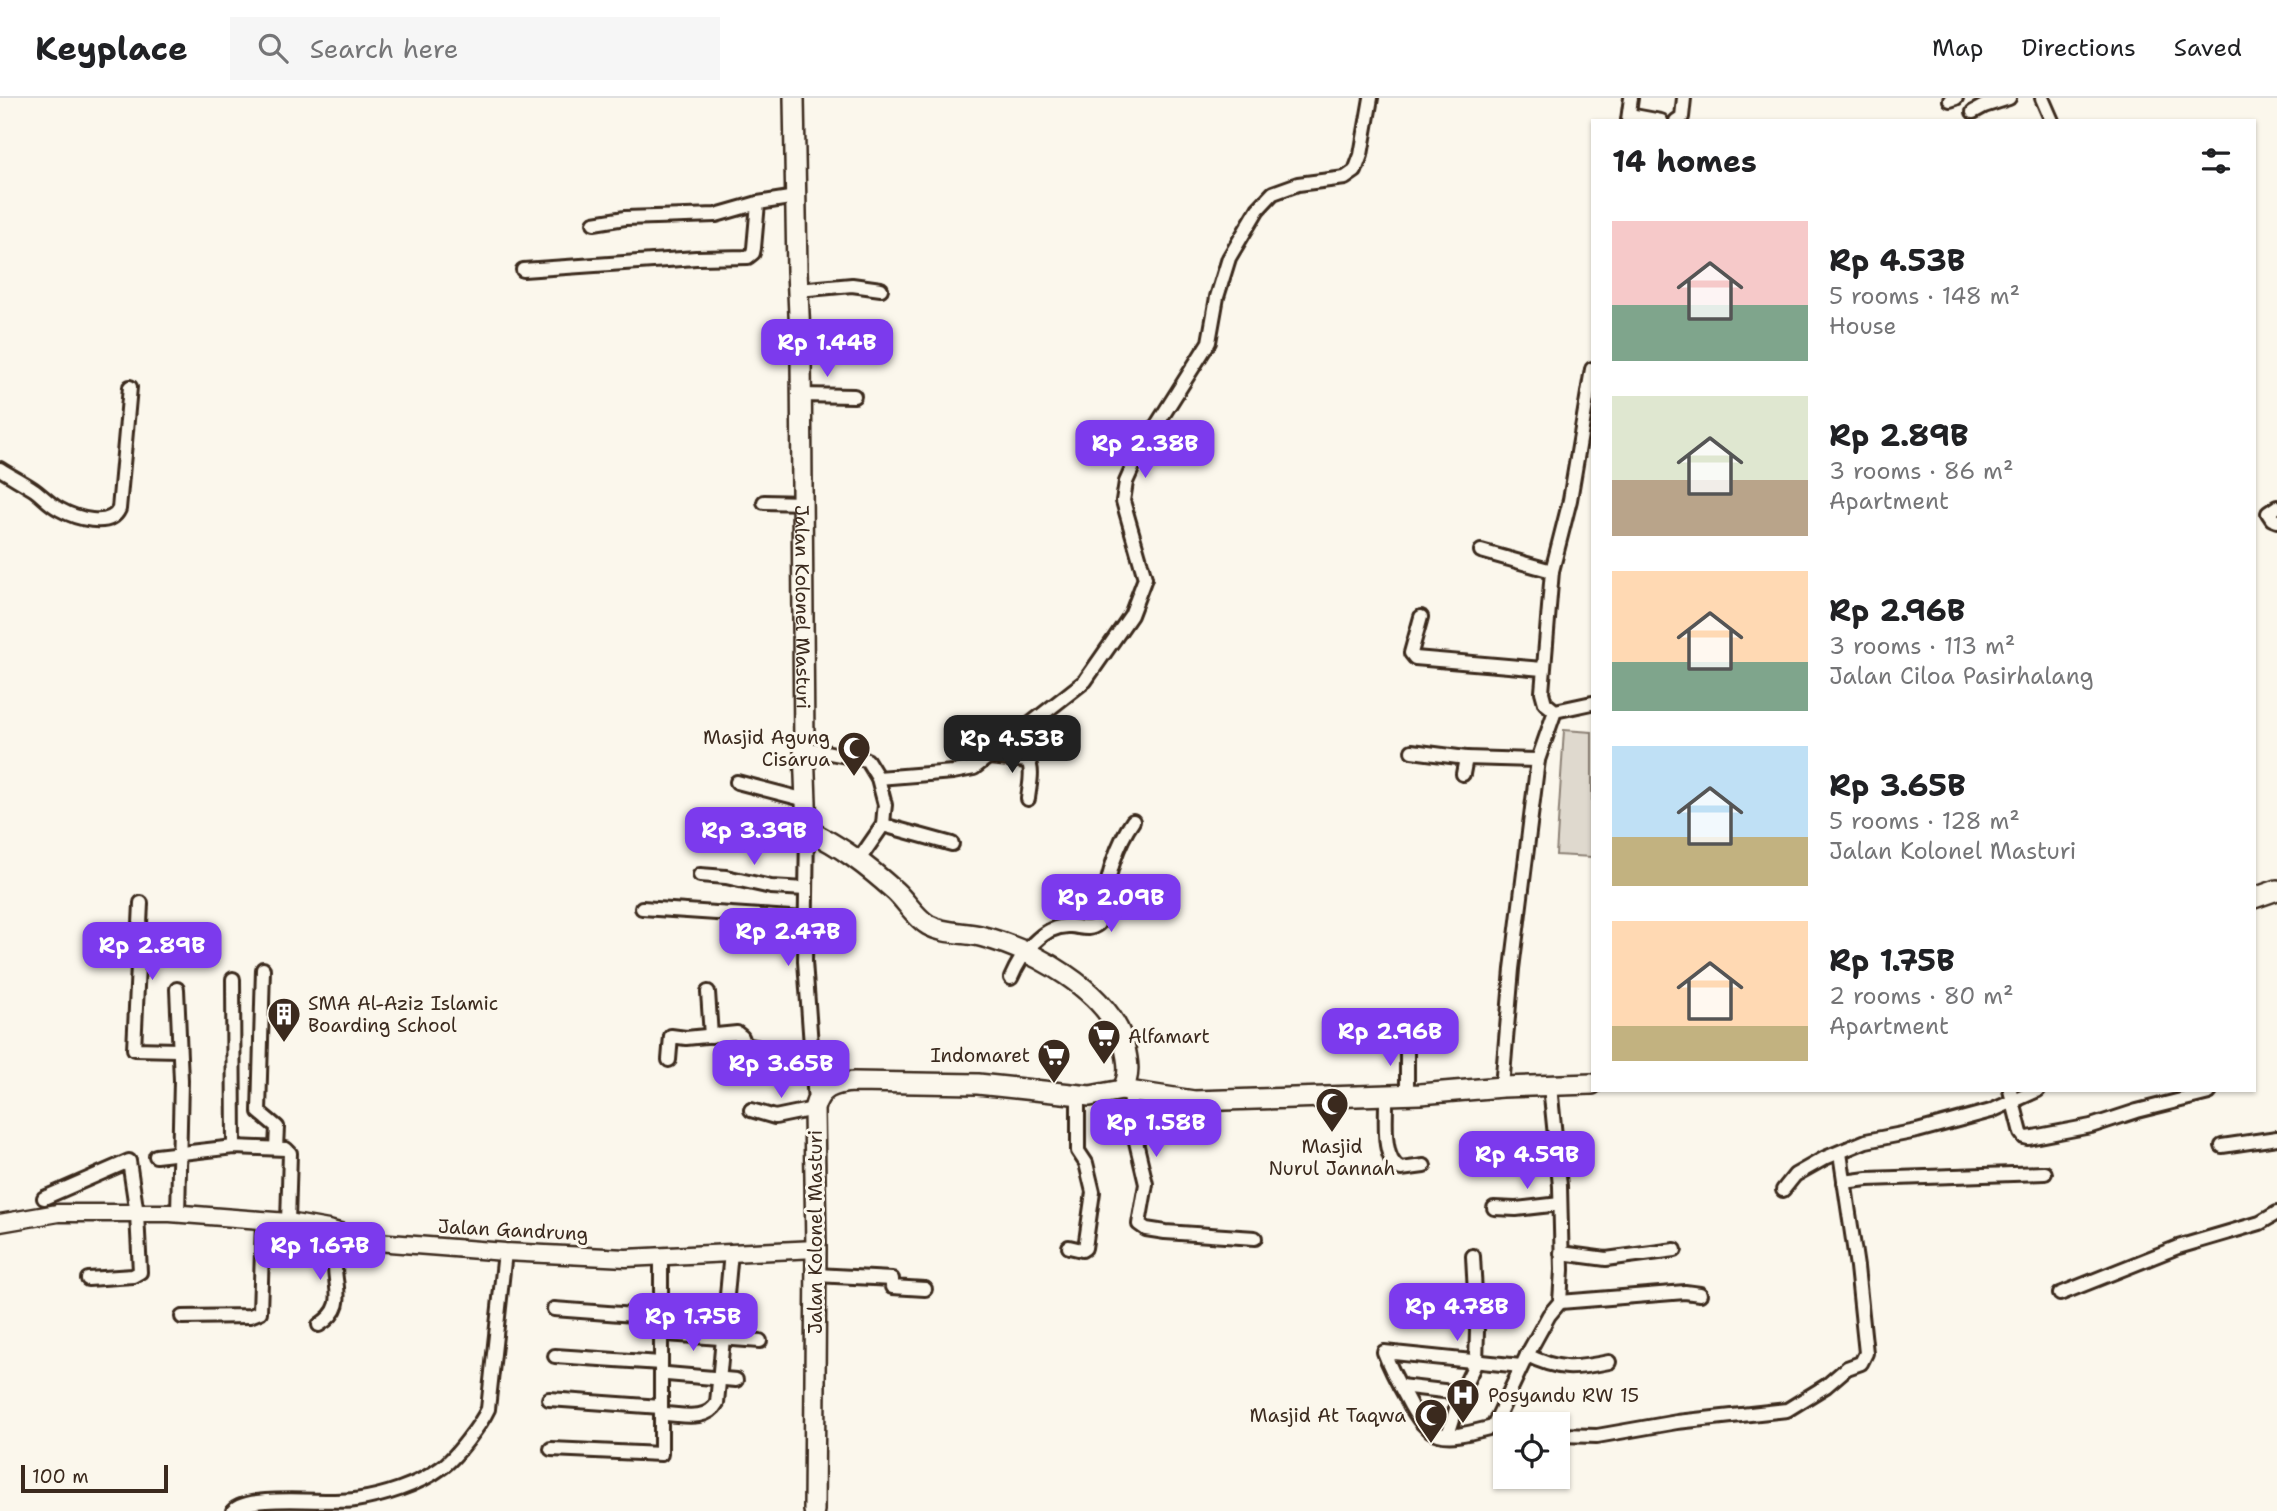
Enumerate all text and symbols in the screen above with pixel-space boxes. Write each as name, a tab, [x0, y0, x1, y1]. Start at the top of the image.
search box	[230, 17, 720, 80]
text: Keyplace	[35, 26, 188, 71]
icon: search	[254, 29, 292, 67]
text: Search here	[310, 31, 458, 66]
text: Map	[1932, 32, 1983, 64]
text: Directions	[2021, 32, 2136, 64]
text: Saved	[2174, 32, 2242, 64]
text: 14 homes	[1612, 141, 1757, 182]
icon: filters	[2197, 142, 2235, 180]
text: Rp 4.53B	[1829, 240, 1965, 281]
icon: home	[1668, 249, 1752, 333]
text: 5 rooms · 148 m²	[1829, 281, 2020, 311]
text: House	[1829, 311, 1897, 341]
pin: Rp 1.44B	[755, 320, 899, 379]
text: Rp 1.44B	[777, 327, 877, 357]
text: Rp 2.89B	[1829, 415, 1969, 456]
pin: Rp 2.38B	[1073, 420, 1217, 480]
icon: home	[1668, 424, 1752, 508]
text: Rp 2.38B	[1091, 428, 1199, 458]
text: 3 rooms · 86 m²	[1829, 456, 2014, 486]
text: Apartment	[1829, 486, 1949, 516]
street label: Jalan Kolonel Masturi	[790, 505, 816, 709]
text: Rp 2.96B	[1829, 590, 1965, 631]
icon: home	[1668, 599, 1752, 683]
text: 3 rooms · 113 m²	[1829, 631, 2015, 661]
text: Jalan Ciloa Pasirhalang	[1829, 661, 2094, 691]
pin: Rp 4.53B	[940, 716, 1084, 775]
text: Rp 4.53B	[960, 723, 1064, 753]
place label: Masjid Agung Cisarua	[703, 725, 830, 772]
mosque icon: Masjid Agung Cisarua	[835, 729, 873, 778]
text: Rp 3.65B	[1829, 765, 1966, 806]
icon: home	[1668, 774, 1752, 858]
text: 5 rooms · 128 m²	[1829, 806, 2020, 836]
pin: Rp 3.39B	[682, 808, 826, 867]
text: Rp 3.39B	[701, 815, 807, 845]
text: Jalan Kolonel Masturi	[1829, 836, 2076, 866]
pin: Rp 2.09B	[1039, 874, 1183, 934]
text: Rp 2.09B	[1058, 882, 1164, 912]
pin: Rp 2.47B	[716, 908, 860, 968]
text: Rp 2.47B	[735, 916, 841, 946]
pin: Rp 2.89B	[80, 922, 224, 982]
text: Rp 2.89B	[99, 930, 205, 960]
text: Rp 1.75B	[1829, 940, 1955, 981]
icon: home	[1668, 949, 1752, 1033]
text: 2 rooms · 80 m²	[1829, 981, 2014, 1011]
place label: SMA Al-Aziz Islamic Boarding School	[308, 991, 498, 1038]
building icon: SMA Al-Aziz Islamic Boarding School	[265, 995, 303, 1044]
pin: Rp 2.96B	[1318, 1009, 1462, 1068]
text: Apartment	[1829, 1011, 1949, 1041]
text: Rp 2.96B	[1338, 1016, 1442, 1046]
supermarket icon: Alfamart	[1085, 1017, 1123, 1066]
place label: Alfamart	[1128, 1024, 1210, 1049]
supermarket icon: Indomaret	[1035, 1036, 1073, 1085]
pin: Rp 3.65B	[709, 1040, 853, 1100]
place label: Indomaret	[930, 1043, 1030, 1068]
text: Rp 3.65B	[728, 1048, 834, 1078]
mosque icon: Masjid Nurul Jannah	[1313, 1085, 1351, 1134]
pin: Rp 1.58B	[1084, 1100, 1228, 1159]
text: Rp 1.58B	[1106, 1107, 1206, 1137]
street label: Jalan Kolonel Masturi	[803, 1130, 828, 1334]
pin: Rp 4.59B	[1455, 1132, 1599, 1191]
place label: Masjid Nurul Jannah	[1269, 1134, 1395, 1181]
text: Rp 4.59B	[1475, 1139, 1579, 1169]
street label: Jalan Gandrung	[437, 1214, 589, 1246]
pin: Rp 1.67B	[248, 1222, 392, 1282]
text: Rp 1.67B	[270, 1230, 370, 1260]
pin: Rp 4.78B	[1385, 1284, 1529, 1343]
text: Rp 4.78B	[1405, 1291, 1509, 1321]
pin: Rp 1.75B	[621, 1294, 765, 1353]
text: Rp 1.75B	[645, 1301, 741, 1331]
hospital icon: Posyandu RW 15	[1444, 1376, 1482, 1425]
place label: Posyandu RW 15	[1488, 1383, 1639, 1408]
mosque icon: Masjid At Taqwa	[1412, 1396, 1450, 1445]
place label: Masjid At Taqwa	[1250, 1403, 1406, 1428]
map controls	[1493, 1412, 1570, 1489]
button: locate	[1493, 1412, 1570, 1489]
scale bar	[21, 1462, 168, 1494]
text: 100 m	[32, 1464, 89, 1489]

